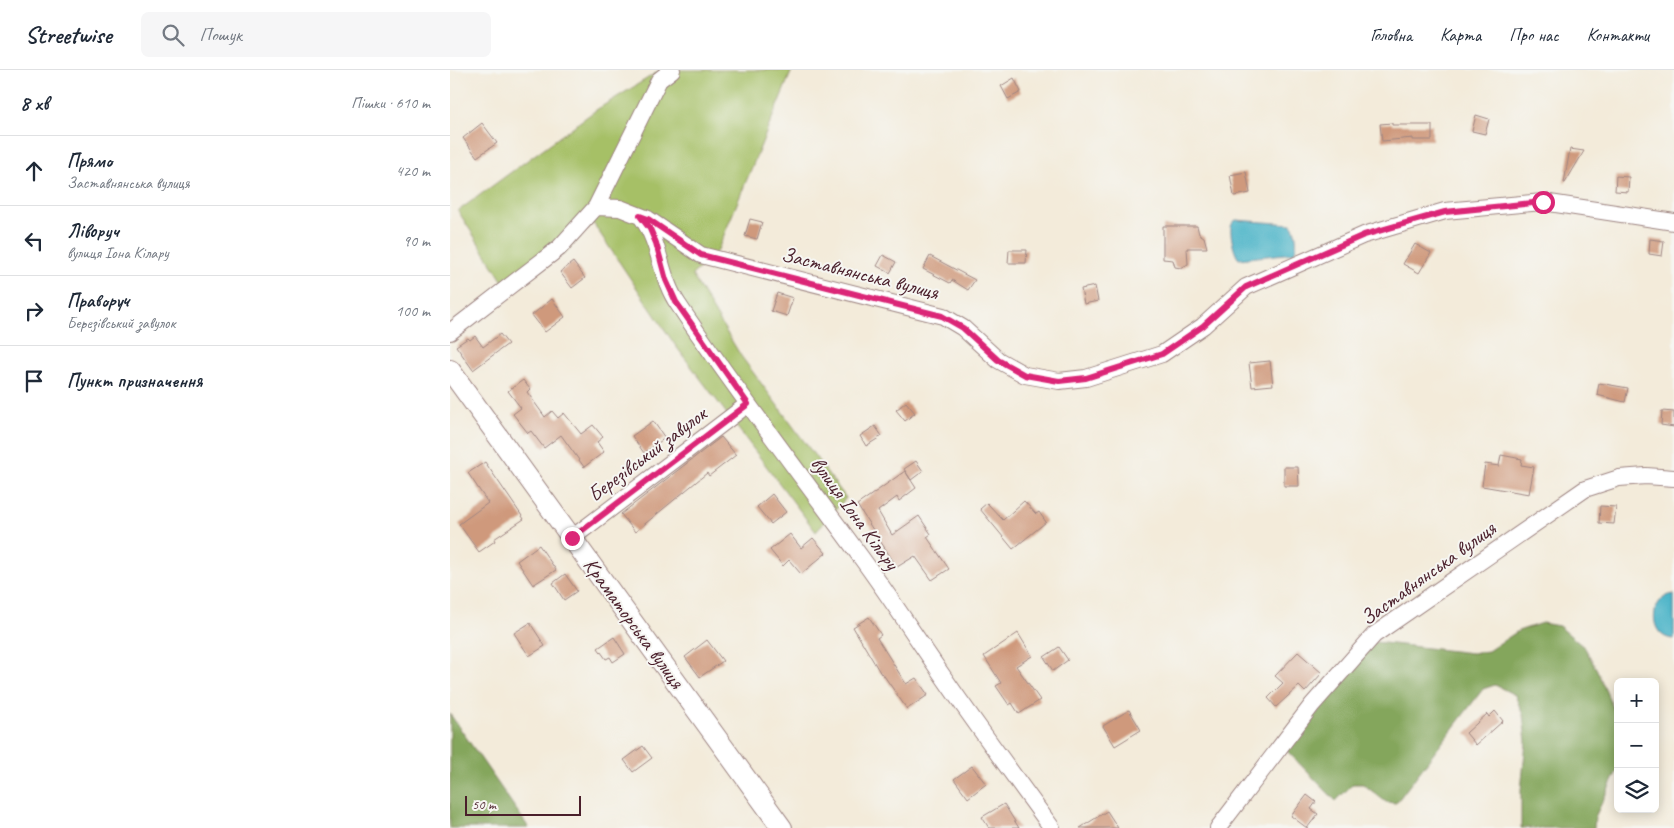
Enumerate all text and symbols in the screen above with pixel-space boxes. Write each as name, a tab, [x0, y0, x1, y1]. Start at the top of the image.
search box	[141, 12, 491, 57]
text: Streetwise	[25, 20, 111, 50]
icon: search	[159, 21, 187, 49]
text: Пошук	[199, 23, 242, 47]
text: Головна	[1370, 24, 1412, 46]
text: Карта	[1440, 24, 1481, 46]
text: Про нас	[1509, 24, 1559, 46]
text: Контакти	[1587, 24, 1649, 46]
text: 8 хв	[20, 90, 49, 116]
text: Пішки · 610 m	[351, 93, 430, 113]
text: Прямо	[67, 149, 112, 173]
icon: ahead	[20, 157, 48, 185]
text: 420 m	[396, 161, 430, 181]
text: Заставнянська вулиця	[67, 173, 189, 193]
route start	[1532, 191, 1555, 214]
text: Ліворуч	[67, 219, 119, 243]
icon: left	[20, 227, 48, 255]
text: 90 m	[403, 231, 430, 251]
street label: Заставнянська вулиця	[779, 241, 942, 305]
text: вулиця Іона Кілару	[67, 243, 169, 263]
text: Праворуч	[67, 289, 129, 313]
icon: right	[20, 297, 48, 325]
text: 100 m	[396, 301, 430, 321]
text: Березівський завулок	[67, 313, 175, 333]
icon: arrive	[20, 367, 48, 395]
text: Пункт призначення	[67, 369, 202, 393]
street label: Березівський завулок	[582, 399, 714, 508]
street label: вулиця Іона Кілару	[805, 451, 906, 576]
street label: Заставнянська вулиця	[1355, 514, 1502, 631]
route end	[561, 527, 584, 550]
street label: Краматорська вулиця	[578, 553, 691, 695]
map controls	[1614, 678, 1659, 813]
button: +	[1614, 678, 1659, 723]
button: −	[1614, 723, 1659, 768]
button: layers	[1614, 768, 1659, 813]
scale bar	[465, 793, 581, 816]
text: 50 m	[472, 796, 496, 813]

